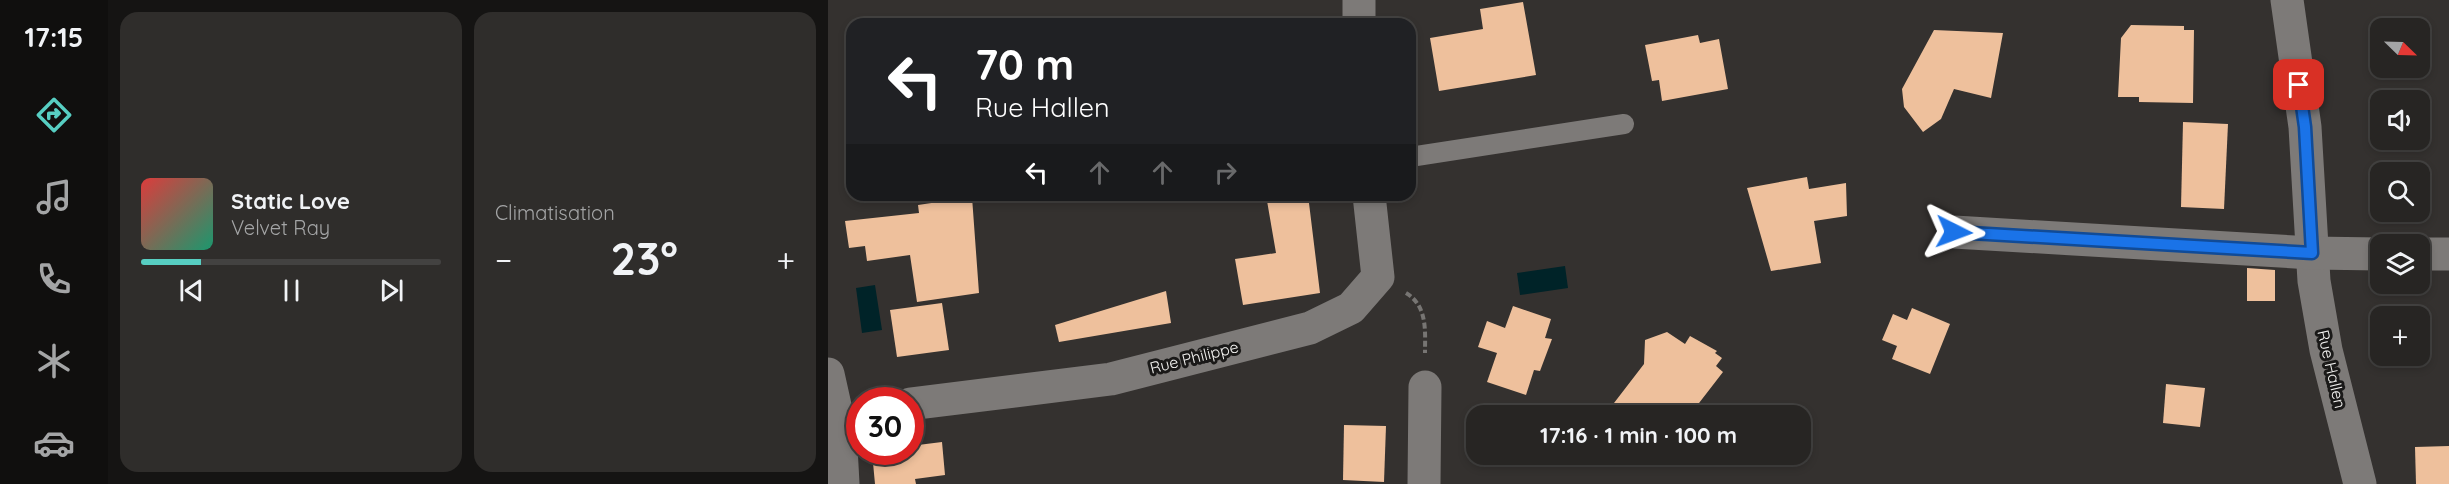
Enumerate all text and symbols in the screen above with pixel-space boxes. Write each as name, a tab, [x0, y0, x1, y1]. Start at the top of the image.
north arrow	[2370, 18, 2430, 78]
map controls	[2370, 18, 2430, 366]
text: 17:15	[25, 20, 83, 54]
text: 70 m	[975, 38, 1074, 91]
icon: left	[876, 42, 954, 120]
pin	[2273, 59, 2324, 110]
icon: arrive	[2282, 68, 2315, 101]
text: Rue Hallen	[975, 90, 1110, 124]
button: sound	[2370, 90, 2430, 150]
icon: directions	[33, 94, 75, 136]
icon: left	[1020, 156, 1053, 189]
icon: ahead	[1083, 156, 1116, 189]
icon: ahead	[1146, 156, 1179, 189]
icon: right	[1209, 156, 1242, 189]
button: search	[2370, 162, 2430, 222]
icon: music	[33, 176, 75, 218]
text: Static Love	[231, 187, 350, 215]
text: Climatisation	[495, 200, 615, 225]
position arrow	[1922, 200, 1986, 264]
text: Velvet Ray	[231, 215, 330, 240]
text: 23°	[611, 230, 678, 286]
button: layers	[2370, 234, 2430, 294]
text: −	[495, 239, 512, 280]
text: +	[776, 239, 795, 280]
icon: phone	[33, 258, 75, 300]
icon: previous	[175, 274, 208, 307]
icon: pause	[275, 274, 308, 307]
icon: next	[375, 274, 408, 307]
button: +	[2370, 306, 2430, 366]
street label: Rue Hallen	[2313, 328, 2351, 410]
street label: Rue Philippe	[1148, 336, 1240, 378]
icon: climate	[33, 340, 75, 382]
speed limit sign: 30	[846, 387, 924, 465]
text: 17:16 · 1 min · 100 m	[1540, 421, 1737, 449]
icon: car	[33, 422, 75, 464]

